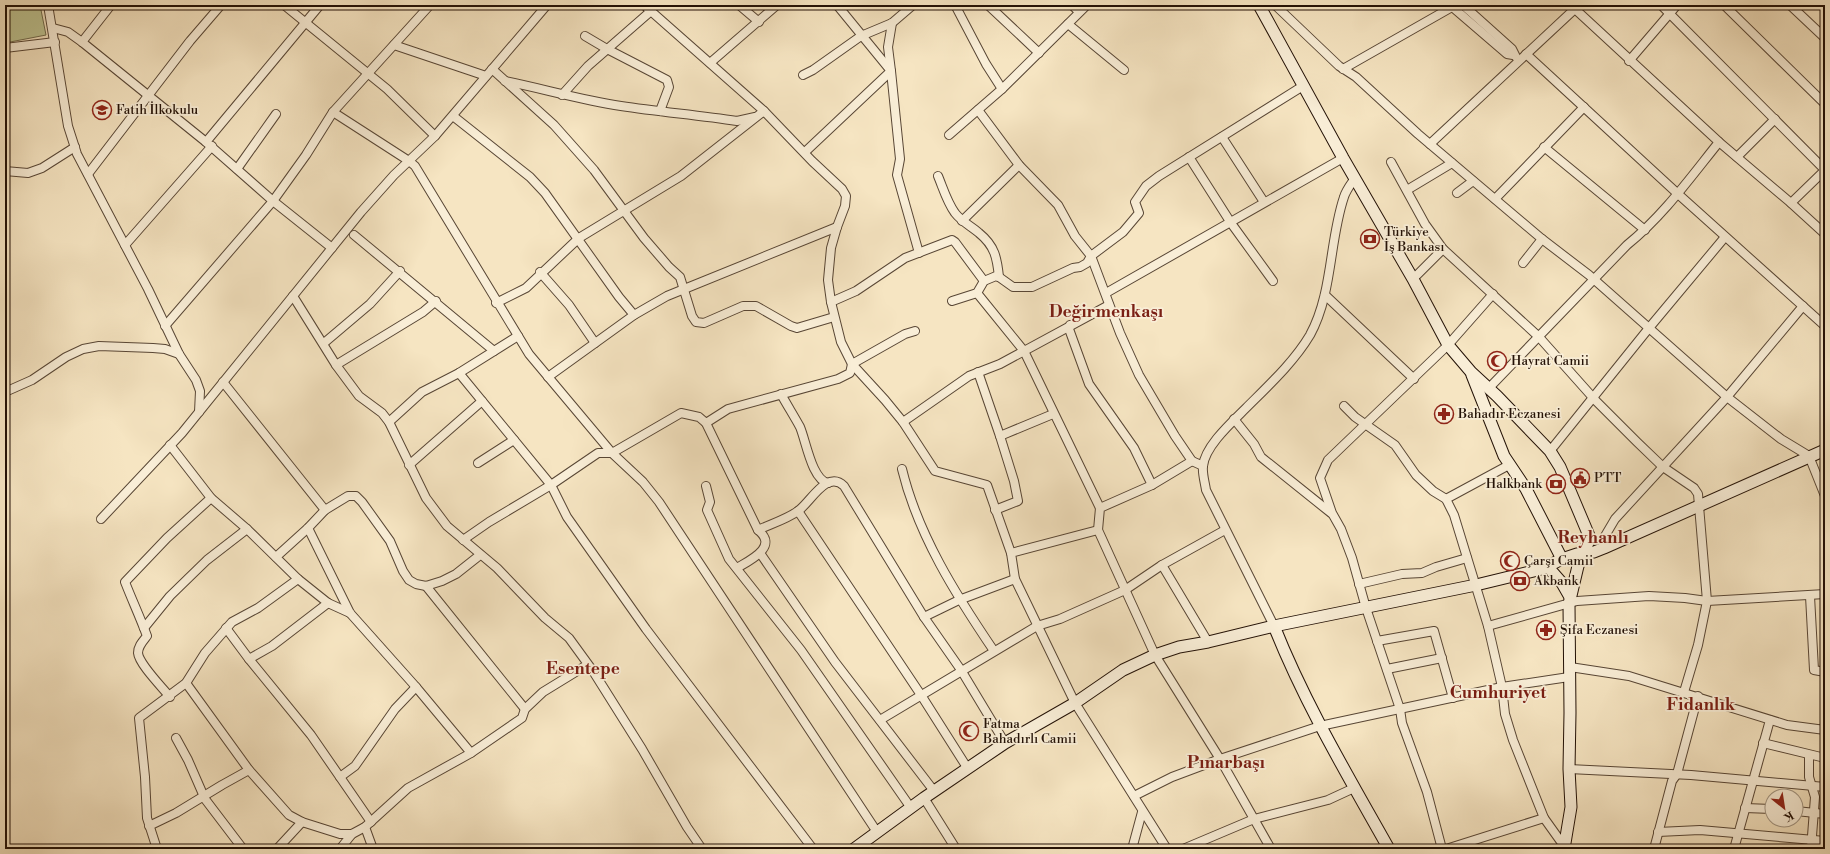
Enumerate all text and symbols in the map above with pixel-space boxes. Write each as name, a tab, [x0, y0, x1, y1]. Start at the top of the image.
school or university icon: Fatih İlkokulu	[91, 99, 113, 121]
place label: Fatih İlkokulu	[116, 101, 199, 118]
place label: Türkiye İş Bankası	[1384, 224, 1445, 255]
bank icon: Türkiye İş Bankası	[1359, 228, 1381, 250]
district label: Değirmenkaşı	[1049, 301, 1164, 323]
mosque icon: Hayrat Camii	[1486, 350, 1508, 372]
place label: Hayrat Camii	[1511, 353, 1589, 369]
pharmacy icon: Bahadır Eczanesi	[1433, 403, 1455, 425]
place label: Bahadır Eczanesi	[1457, 406, 1561, 422]
public building icon: PTT	[1569, 467, 1591, 489]
place label: PTT	[1594, 470, 1621, 486]
bank icon: Halkbank	[1545, 473, 1567, 495]
place label: Halkbank	[1486, 476, 1543, 492]
district label: Reyhanlı	[1557, 527, 1629, 549]
mosque icon: Çarşı Camii	[1499, 550, 1521, 572]
place label: Çarşı Camii	[1524, 553, 1593, 569]
bank icon: Akbank	[1509, 570, 1531, 592]
place label: Akbank	[1533, 573, 1579, 589]
pharmacy icon: Şifa Eczanesi	[1535, 619, 1557, 641]
place label: Şifa Eczanesi	[1560, 622, 1638, 638]
district label: Esentepe	[546, 658, 620, 680]
district label: Cumhuriyet	[1450, 682, 1547, 704]
district label: Fidanlık	[1667, 694, 1736, 716]
place label: Fatma Bahadırlı Camii	[982, 716, 1076, 747]
mosque icon: Fatma Bahadırlı Camii	[958, 720, 980, 742]
district label: Pınarbaşı	[1187, 752, 1265, 774]
north arrow	[1764, 788, 1804, 828]
text: K	[1780, 808, 1796, 825]

